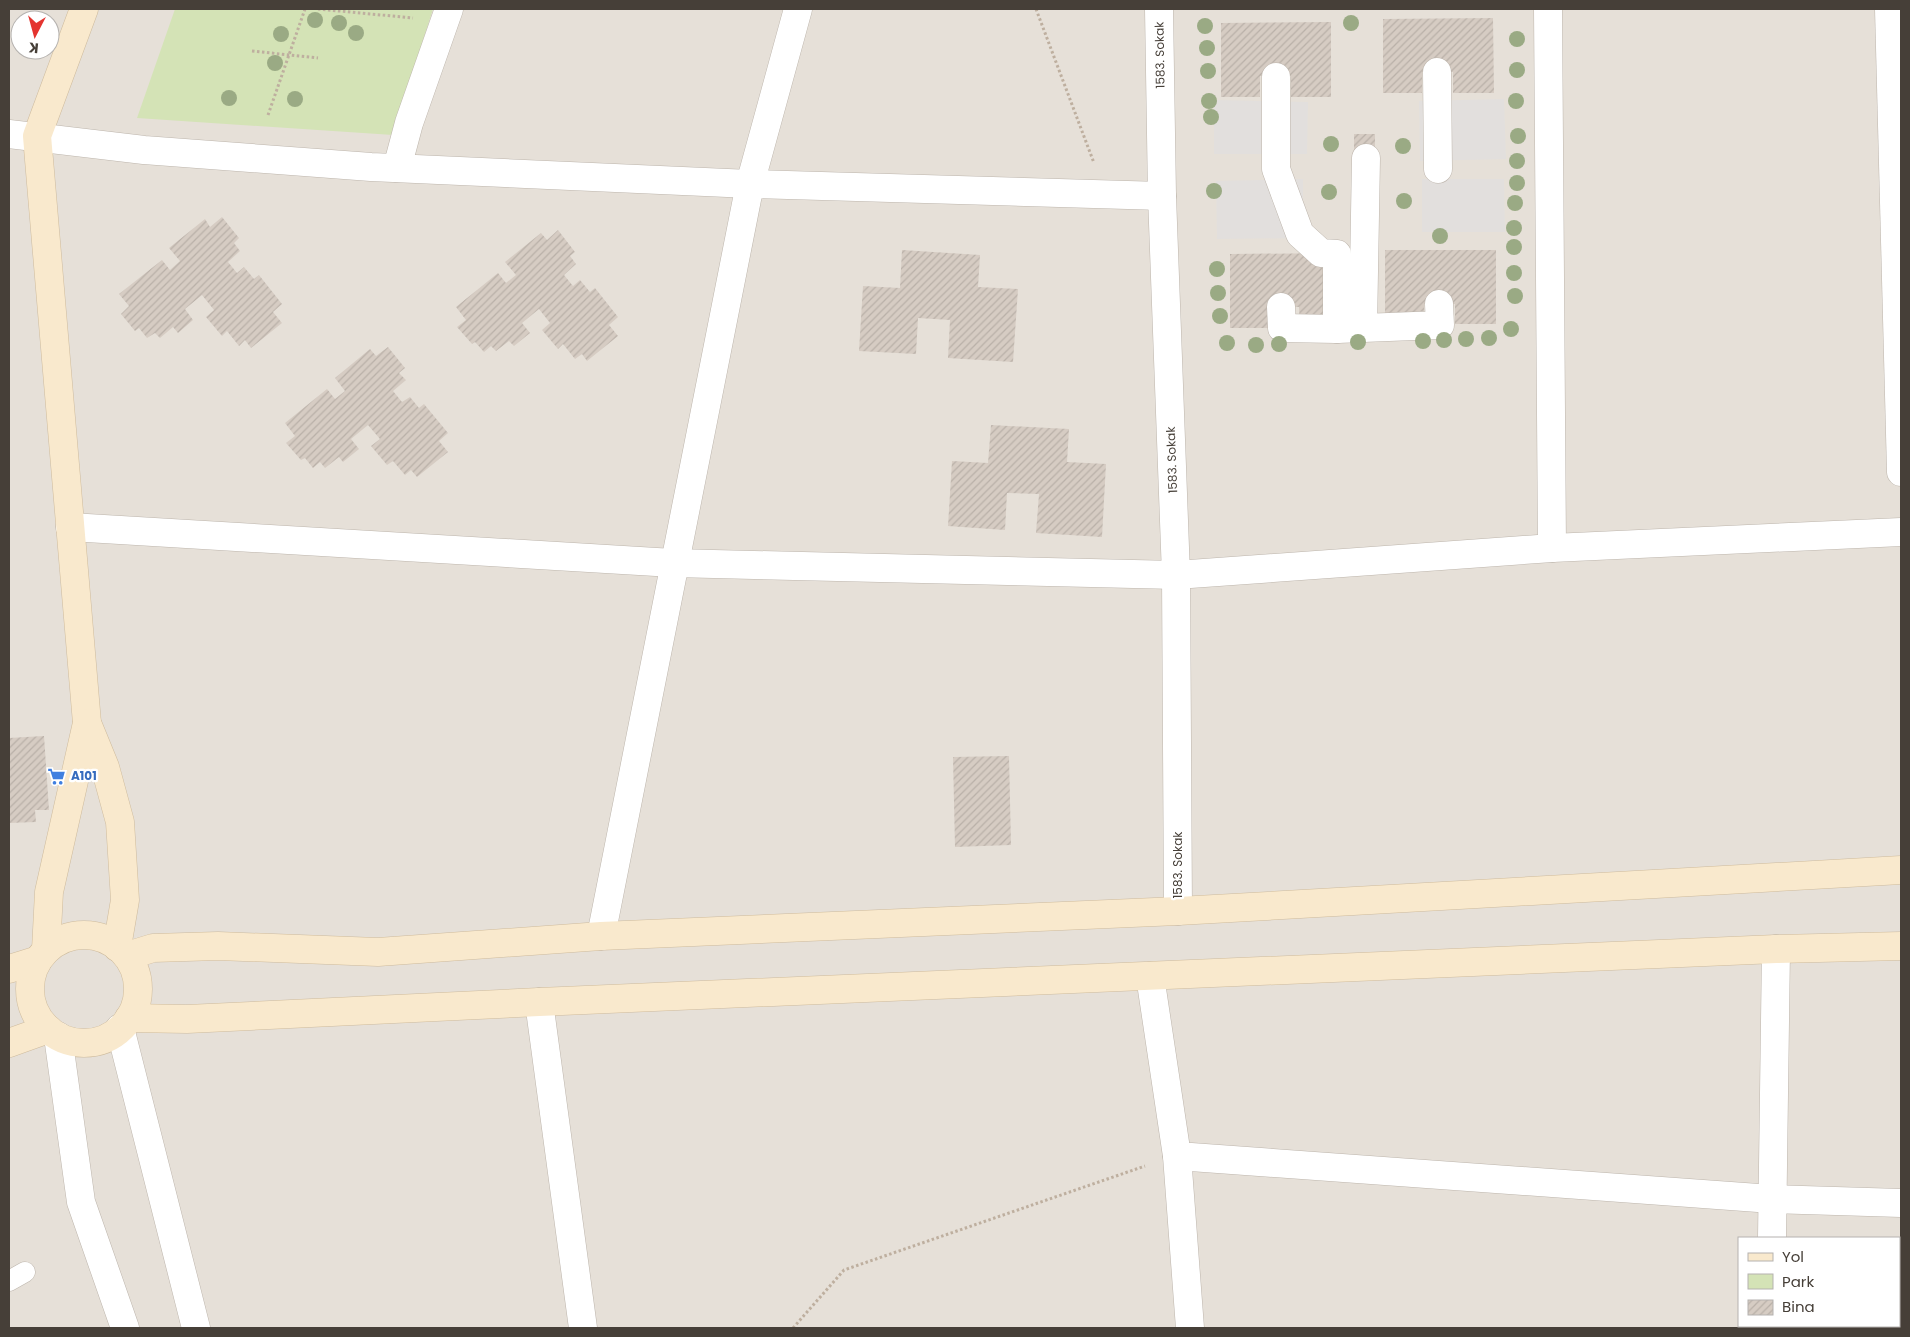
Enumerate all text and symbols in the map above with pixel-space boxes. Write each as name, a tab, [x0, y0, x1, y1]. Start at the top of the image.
north arrow	[10, 10, 60, 60]
street label: 1583. Sokak	[1150, 21, 1169, 89]
text: K	[28, 37, 40, 58]
street label: 1583. Sokak	[1162, 425, 1181, 494]
supermarket icon: A101	[47, 766, 67, 786]
place label: A101	[71, 767, 97, 784]
street label: 1583. Sokak	[1169, 831, 1186, 898]
legend	[1738, 1237, 1900, 1327]
text: Yol	[1782, 1246, 1804, 1267]
text: Park	[1782, 1271, 1814, 1292]
text: Bina	[1782, 1296, 1815, 1317]

